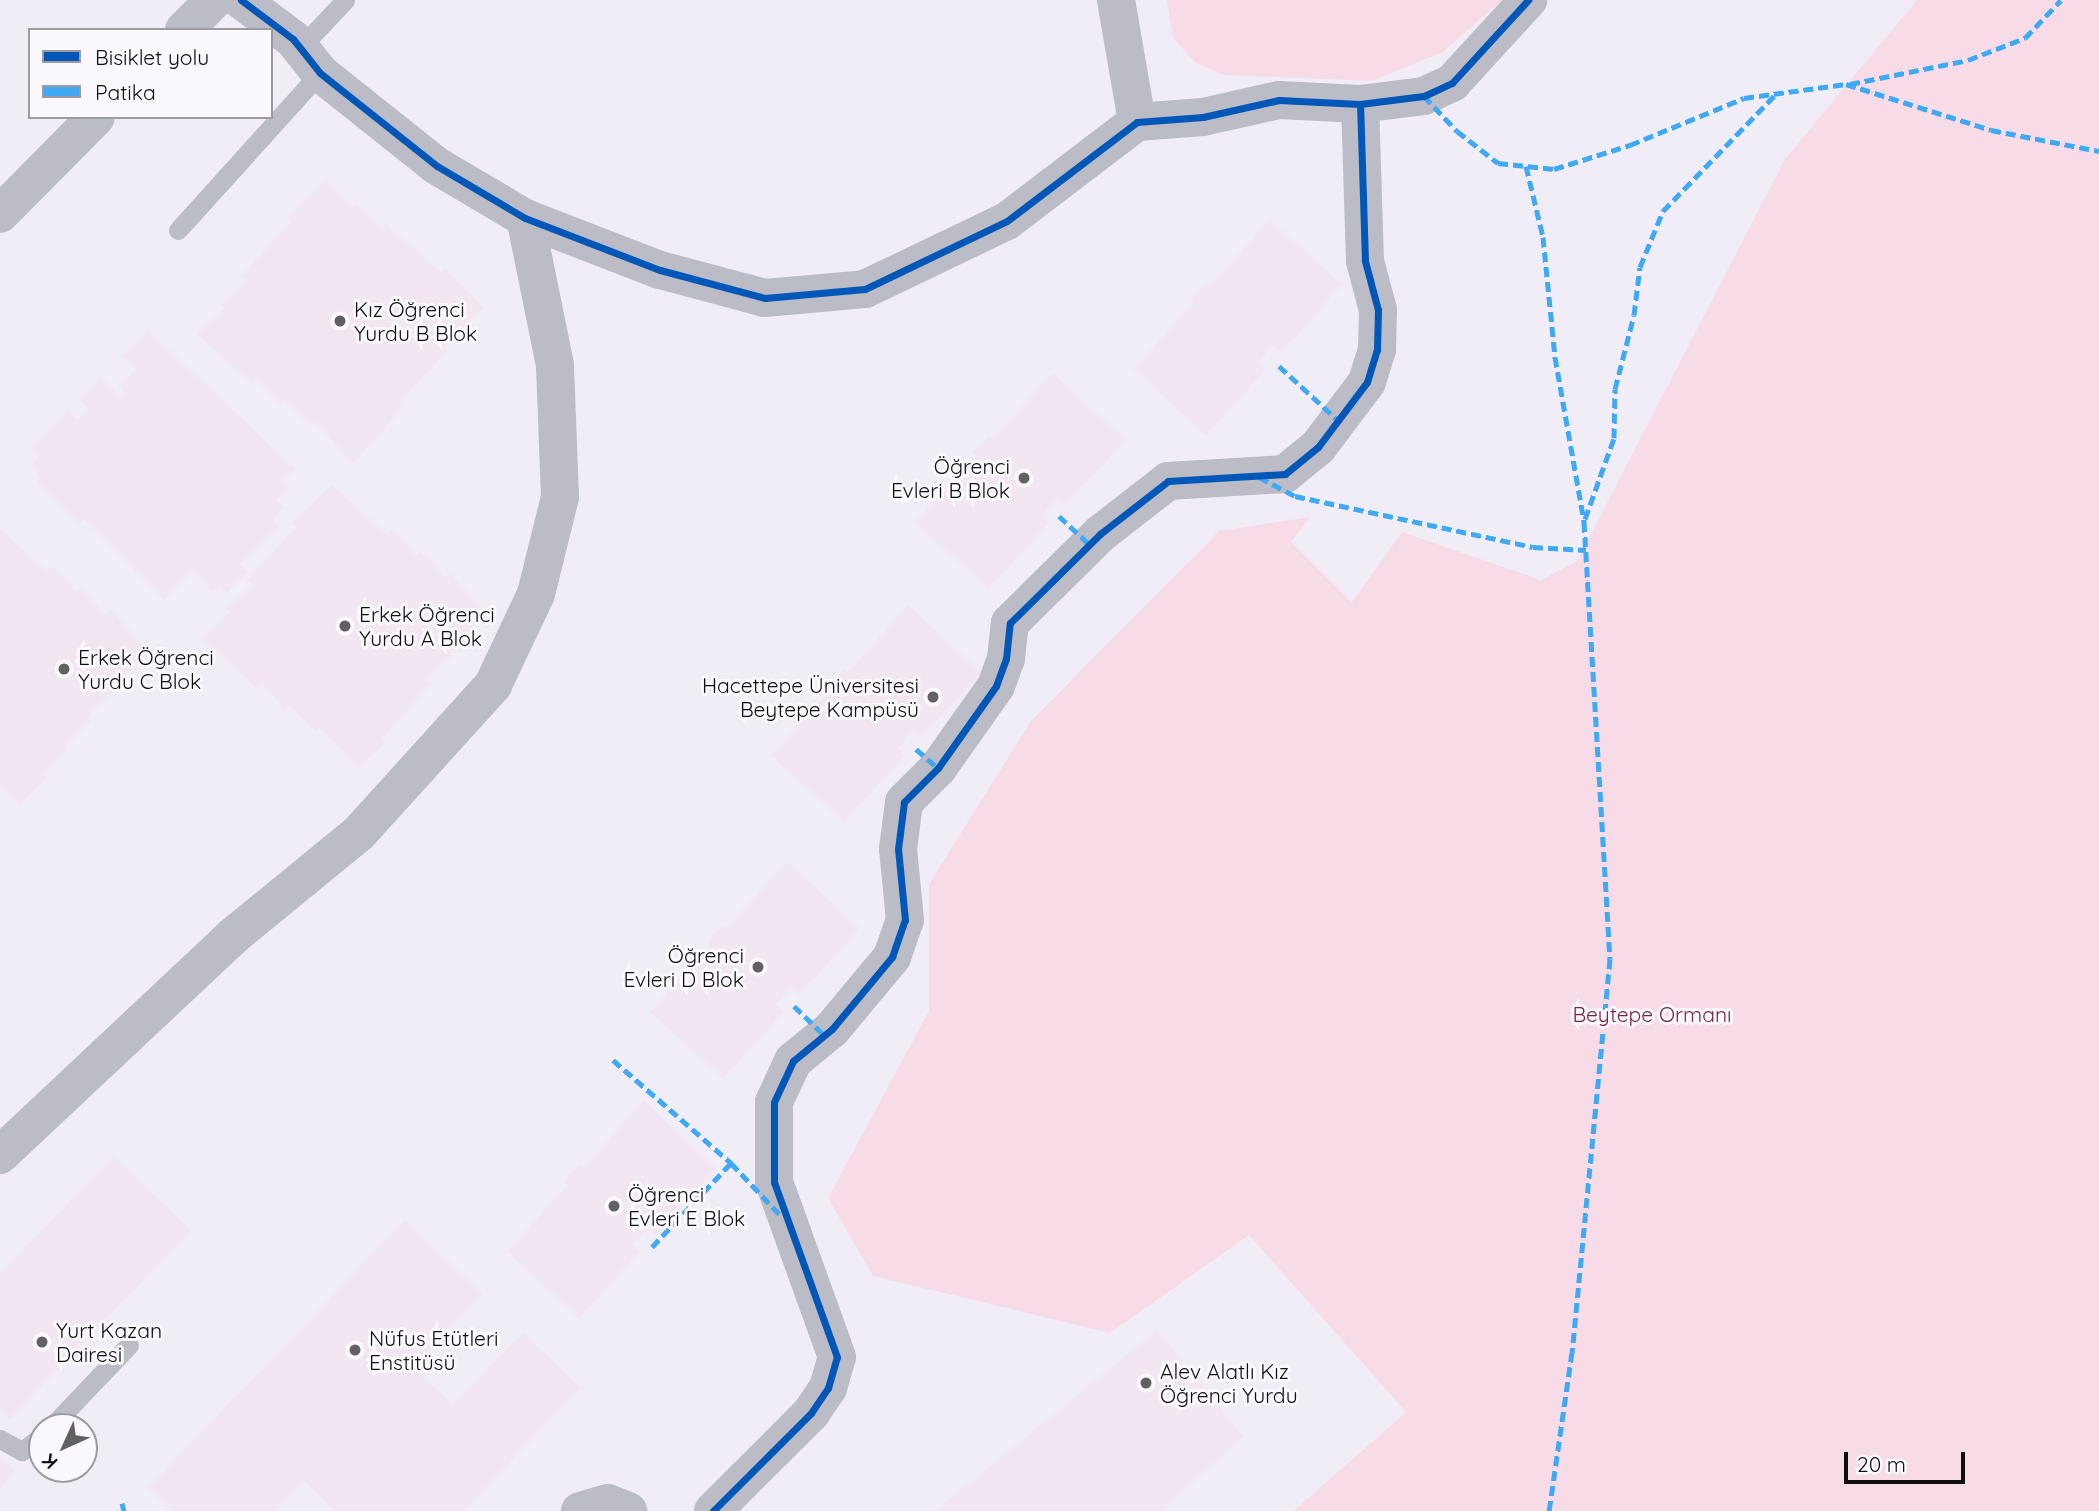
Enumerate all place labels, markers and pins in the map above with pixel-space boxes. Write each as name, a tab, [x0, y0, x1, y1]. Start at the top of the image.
place label: Kız Öğrenci Yurdu B Blok	[354, 296, 477, 346]
marker: Kız Öğrenci Yurdu B Blok	[332, 313, 348, 329]
place label: Öğrenci Evleri B Blok	[891, 453, 1010, 503]
marker: Öğrenci Evleri B Blok	[1016, 470, 1032, 486]
place label: Erkek Öğrenci Yurdu A Blok	[359, 601, 495, 651]
marker: Erkek Öğrenci Yurdu A Blok	[337, 618, 353, 634]
place label: Erkek Öğrenci Yurdu C Blok	[78, 644, 214, 694]
marker: Erkek Öğrenci Yurdu C Blok	[56, 661, 72, 677]
place label: Hacettepe Üniversitesi Beytepe Kampüsü	[702, 672, 919, 722]
marker: Hacettepe Üniversitesi Beytepe Kampüsü	[925, 689, 941, 705]
place label: Öğrenci Evleri D Blok	[624, 942, 744, 992]
marker: Öğrenci Evleri D Blok	[750, 959, 766, 975]
place label: Öğrenci Evleri E Blok	[628, 1181, 745, 1231]
marker: Öğrenci Evleri E Blok	[606, 1198, 622, 1214]
place label: Yurt Kazan Dairesi	[56, 1317, 162, 1367]
place label: Nüfus Etütleri Enstitüsü	[369, 1325, 499, 1375]
marker: Yurt Kazan Dairesi	[34, 1334, 50, 1350]
marker: Nüfus Etütleri Enstitüsü	[347, 1342, 363, 1358]
place label: Alev Alatlı Kız Öğrenci Yurdu	[1160, 1358, 1298, 1408]
marker: Alev Alatlı Kız Öğrenci Yurdu	[1138, 1375, 1154, 1391]

